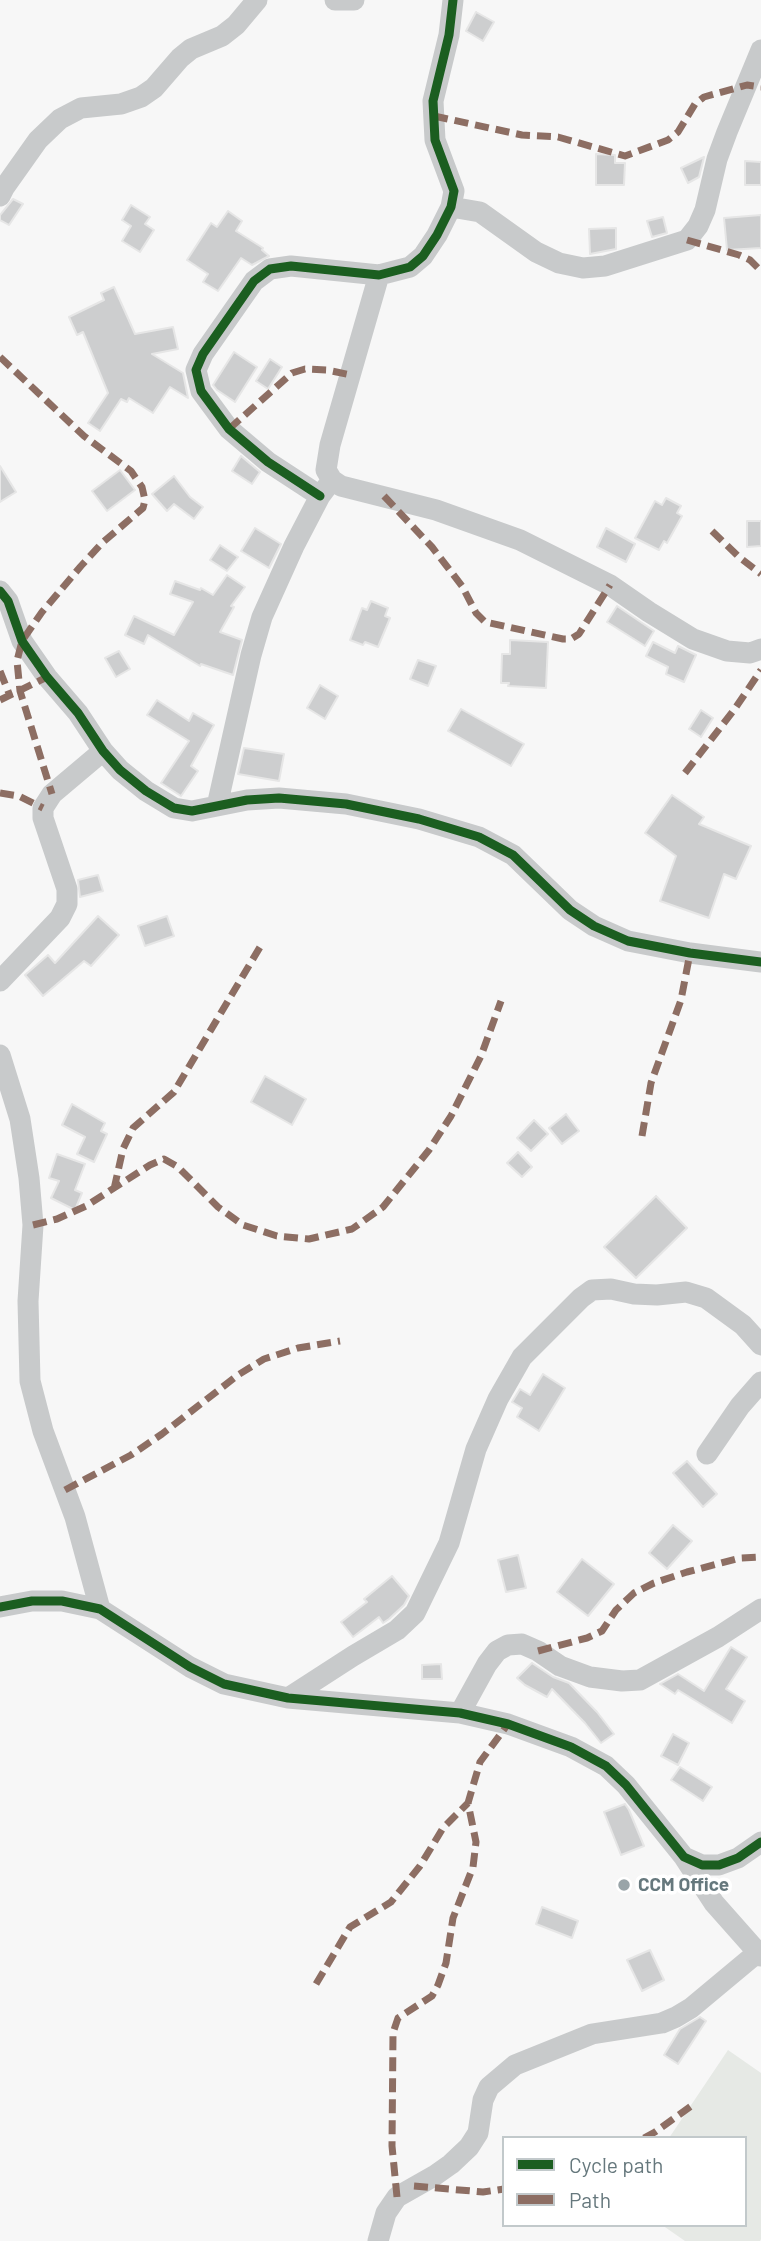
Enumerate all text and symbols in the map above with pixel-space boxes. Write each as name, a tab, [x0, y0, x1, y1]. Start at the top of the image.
place label: CCM Office	[638, 1874, 729, 1896]
marker: CCM Office	[616, 1877, 632, 1893]
legend	[502, 2136, 747, 2227]
text: Cycle path	[569, 2152, 663, 2177]
text: Path	[569, 2187, 611, 2212]

